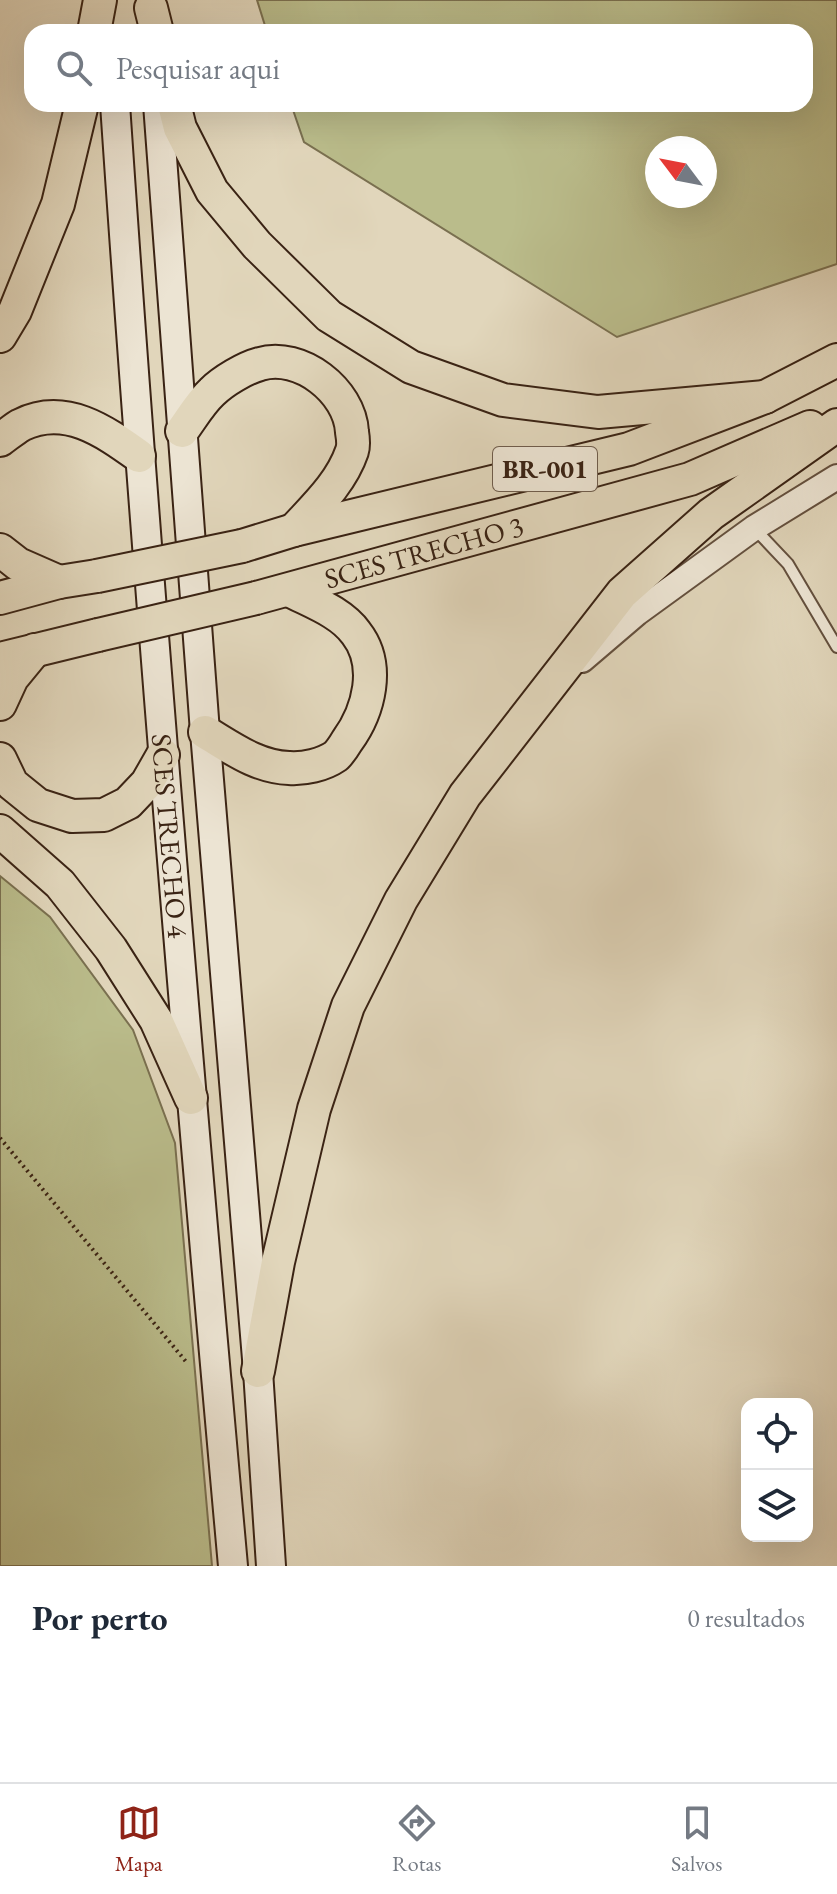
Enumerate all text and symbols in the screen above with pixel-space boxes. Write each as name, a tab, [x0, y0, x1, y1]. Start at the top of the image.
search box	[24, 24, 813, 112]
icon: search	[52, 46, 96, 90]
text: Pesquisar aqui	[116, 49, 280, 88]
north arrow	[645, 136, 717, 208]
road number: BR-001	[493, 447, 597, 491]
street label: SCES TRECHO 3	[320, 508, 527, 596]
street label: SCES TRECHO 4	[144, 732, 196, 940]
map controls	[741, 1398, 813, 1542]
button: locate	[741, 1398, 813, 1470]
button: layers	[741, 1470, 813, 1542]
text: Por perto	[32, 1596, 168, 1640]
text: 0 resultados	[687, 1601, 805, 1635]
tab: Mapa	[115, 1801, 163, 1878]
tab: Rotas	[392, 1801, 441, 1878]
tab: Salvos	[671, 1801, 722, 1878]

